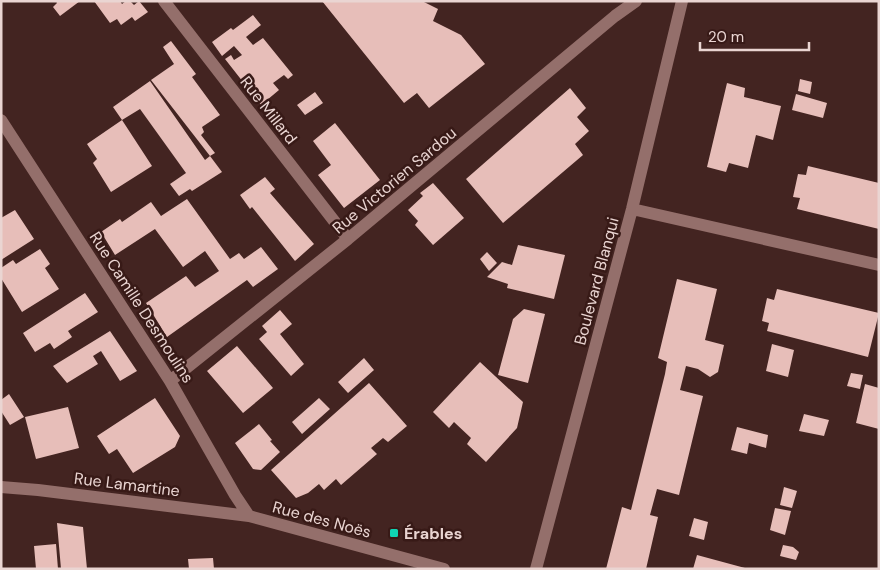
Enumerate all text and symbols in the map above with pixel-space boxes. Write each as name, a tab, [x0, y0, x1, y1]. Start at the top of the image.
scale bar	[700, 20, 809, 52]
text: 20 m	[708, 27, 744, 47]
street label: Rue Millard	[235, 72, 302, 149]
street label: Rue Victorien Sardou	[328, 122, 461, 238]
street label: Boulevard Blanqui	[569, 215, 624, 347]
street label: Rue Camille Desmoulins	[85, 228, 198, 387]
street label: Rue Lamartine	[73, 468, 181, 501]
street label: Rue des Noës	[270, 496, 373, 543]
place label: Érables	[404, 523, 462, 544]
marker: Érables	[388, 527, 400, 539]

